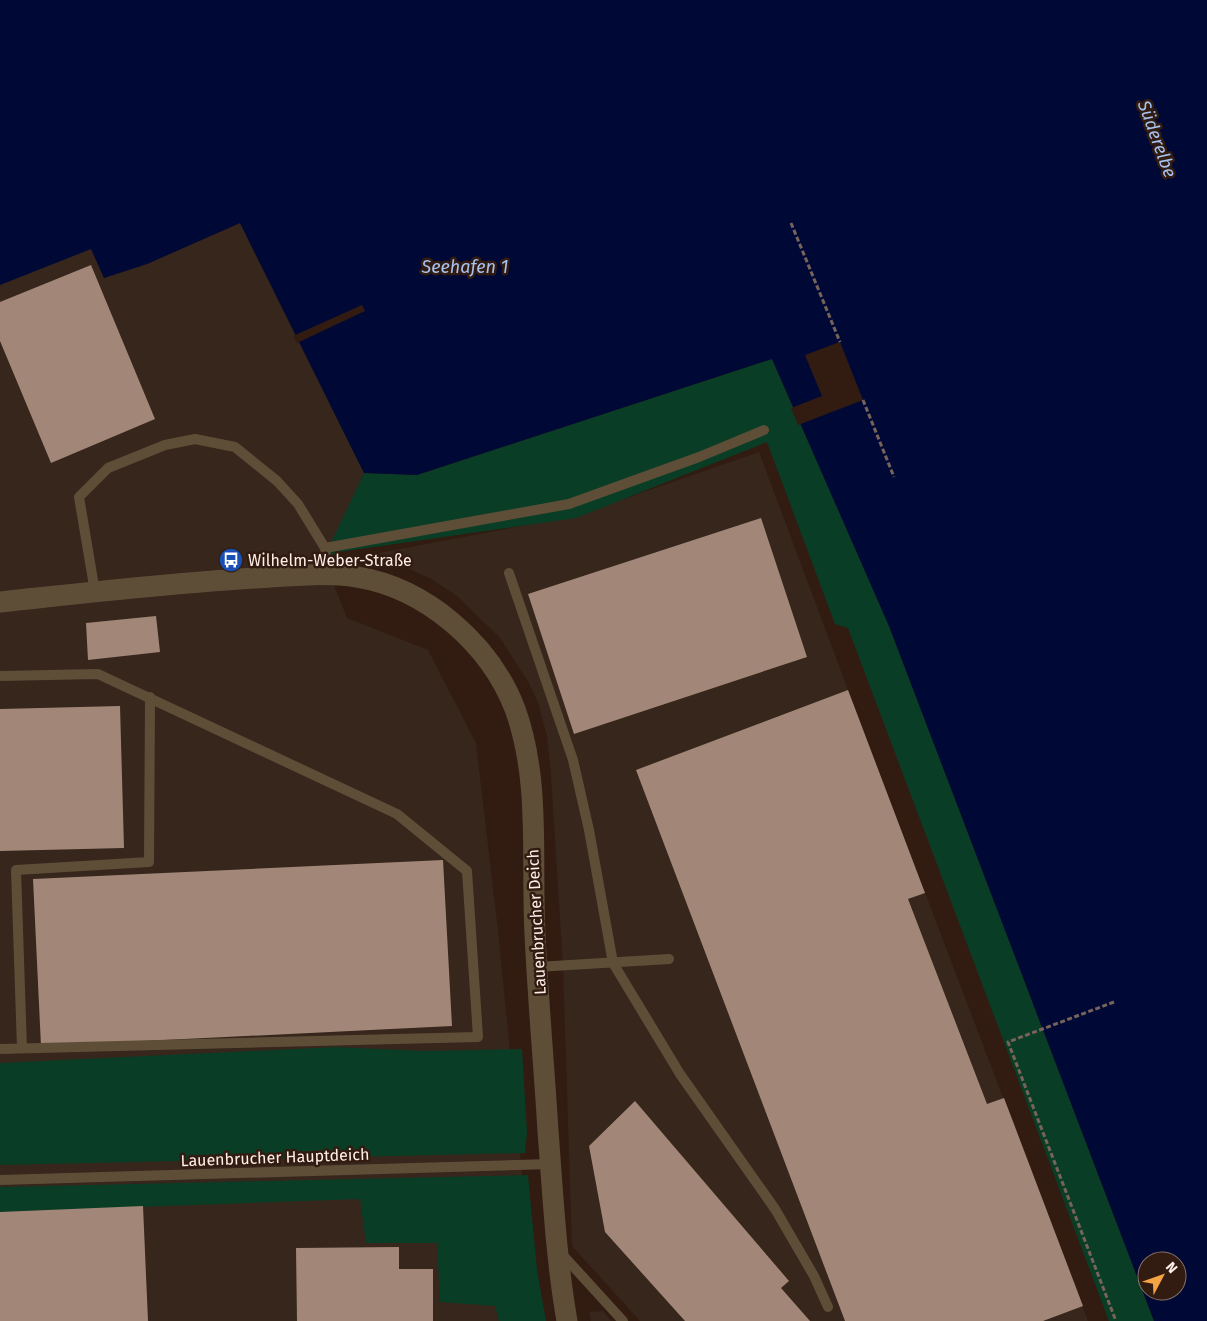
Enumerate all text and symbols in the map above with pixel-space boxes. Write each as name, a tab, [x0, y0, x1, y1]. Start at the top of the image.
water label: Süderelbe	[1133, 96, 1181, 181]
water label: Seehafen 1	[421, 256, 508, 278]
bus stop icon: Wilhelm-Weber-Straße	[218, 547, 244, 573]
place label: Wilhelm-Weber-Straße	[248, 551, 412, 570]
street label: Lauenbrucher Deich	[523, 849, 550, 995]
street label: Lauenbrucher Hauptdeich	[180, 1145, 370, 1170]
north arrow	[1137, 1251, 1187, 1301]
text: N	[1162, 1259, 1181, 1277]

